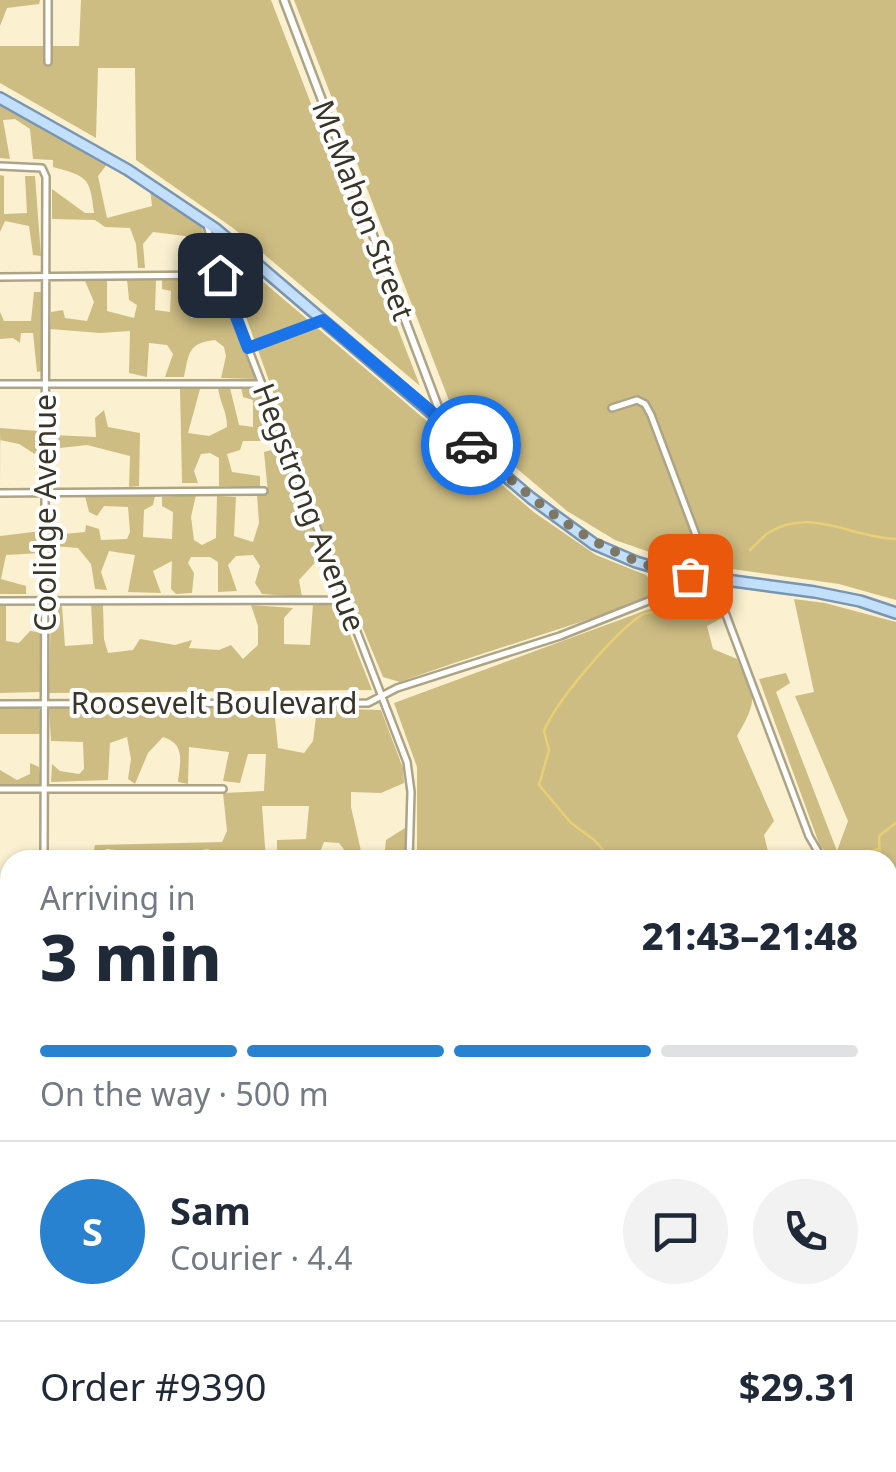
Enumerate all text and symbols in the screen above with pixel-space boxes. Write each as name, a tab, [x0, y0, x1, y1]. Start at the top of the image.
street label: McMahon Street	[303, 94, 425, 326]
pin	[178, 233, 263, 318]
icon: home	[193, 248, 248, 303]
street label: Hegstrong Avenue	[244, 377, 376, 637]
street label: Coolidge Avenue	[24, 394, 65, 632]
courier	[421, 395, 521, 495]
icon: car	[444, 418, 499, 473]
pin	[648, 534, 733, 619]
icon: bag	[663, 549, 718, 604]
street label: Roosevelt Boulevard	[71, 682, 357, 723]
text: Arriving in	[40, 876, 195, 919]
text: 21:43–21:48	[642, 909, 858, 961]
text: 3 min	[40, 912, 222, 1000]
text: On the way · 500 m	[40, 1072, 329, 1115]
button: chat	[623, 1179, 728, 1284]
button: phone	[753, 1179, 858, 1284]
text: Sam	[170, 1184, 251, 1236]
text: S	[82, 1205, 103, 1257]
text: Courier · 4.4	[170, 1236, 353, 1279]
text: Order #9390	[40, 1360, 266, 1412]
text: $29.31	[739, 1360, 858, 1412]

